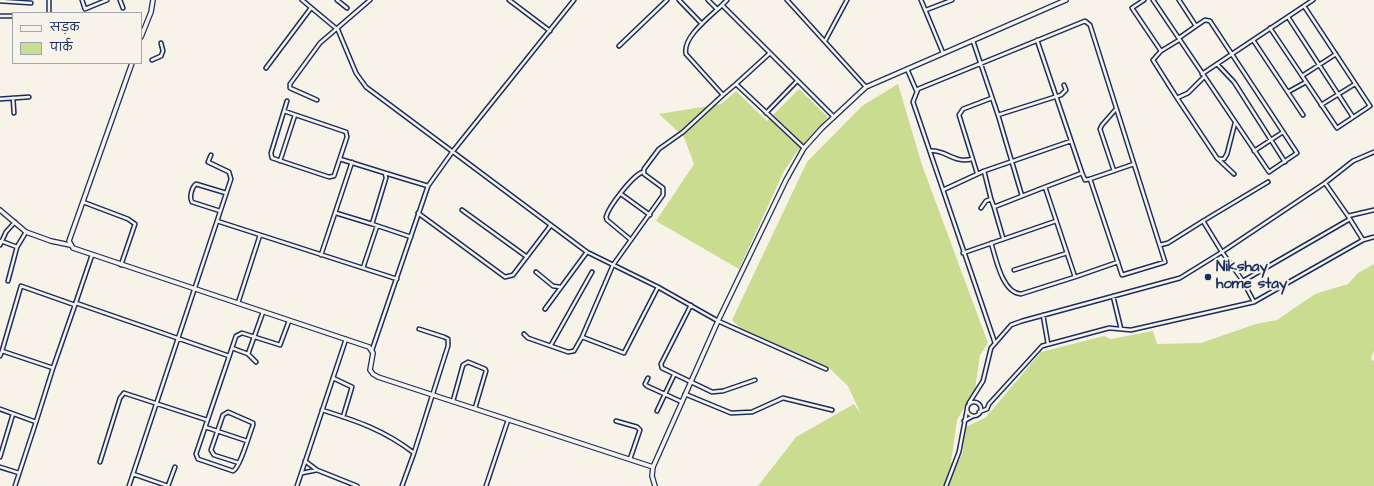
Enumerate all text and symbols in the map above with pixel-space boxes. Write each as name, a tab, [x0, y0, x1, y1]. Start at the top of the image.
legend	[12, 12, 142, 64]
text: सड़क	[50, 19, 80, 36]
text: पार्क	[50, 39, 73, 56]
place label: Nikshay home stay	[1216, 259, 1287, 294]
marker: Nikshay home stay	[1203, 272, 1213, 282]

